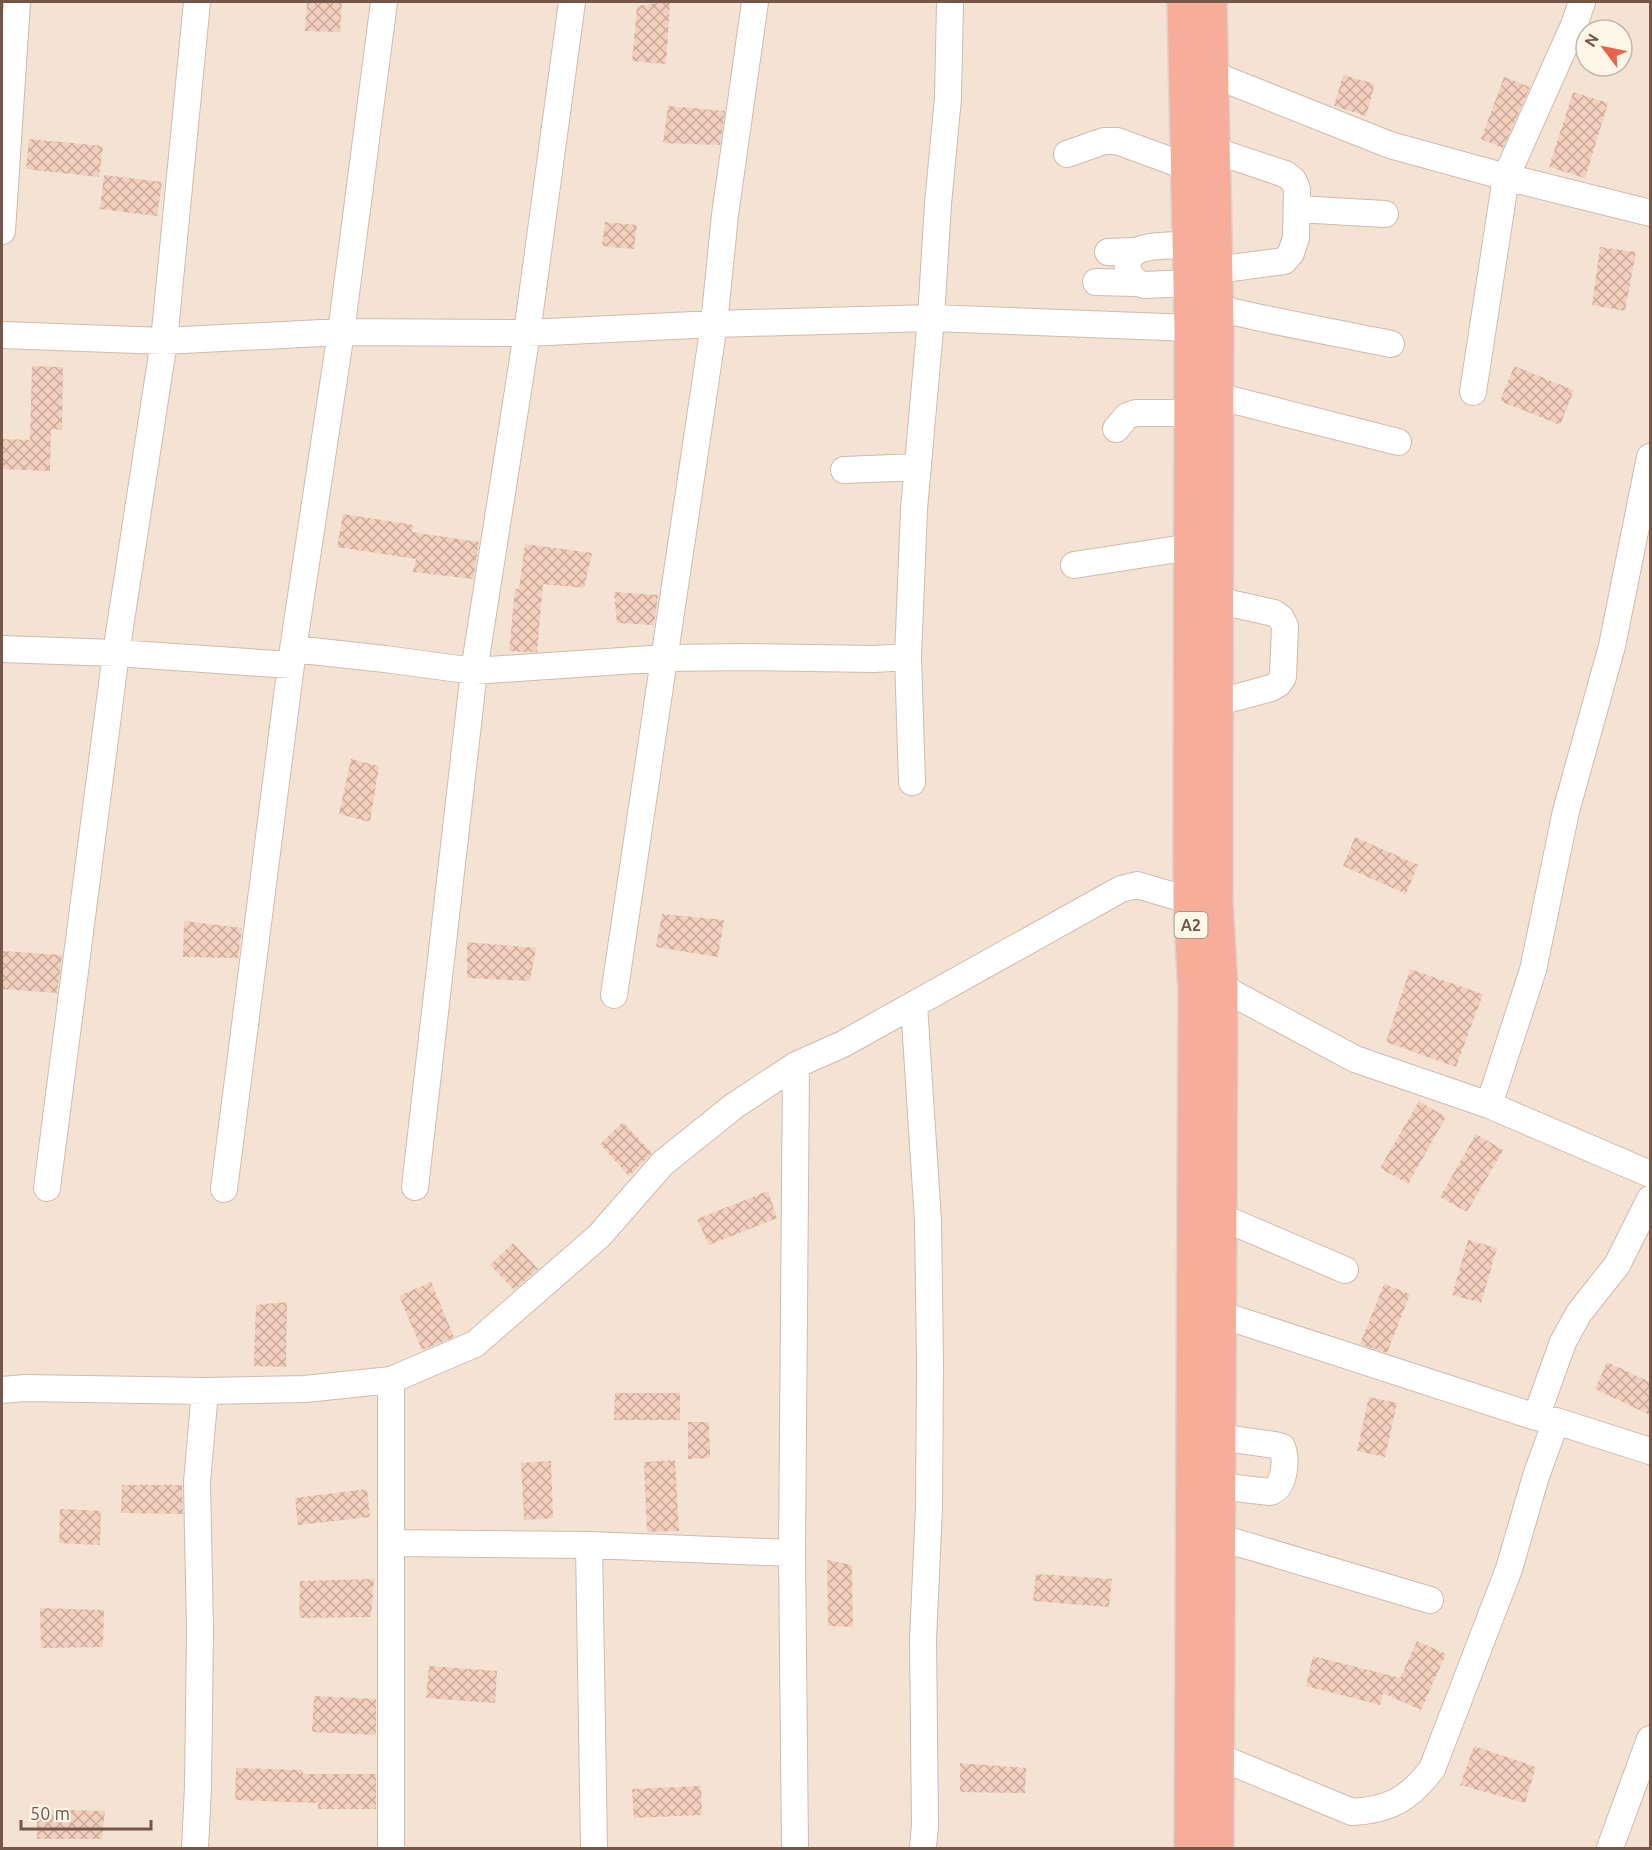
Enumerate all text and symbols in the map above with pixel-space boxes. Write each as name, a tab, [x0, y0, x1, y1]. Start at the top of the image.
north arrow	[1574, 18, 1634, 78]
text: N	[1580, 30, 1602, 50]
road number: A2	[1174, 912, 1208, 938]
scale bar	[21, 1793, 152, 1831]
text: 50 m	[30, 1803, 70, 1823]

